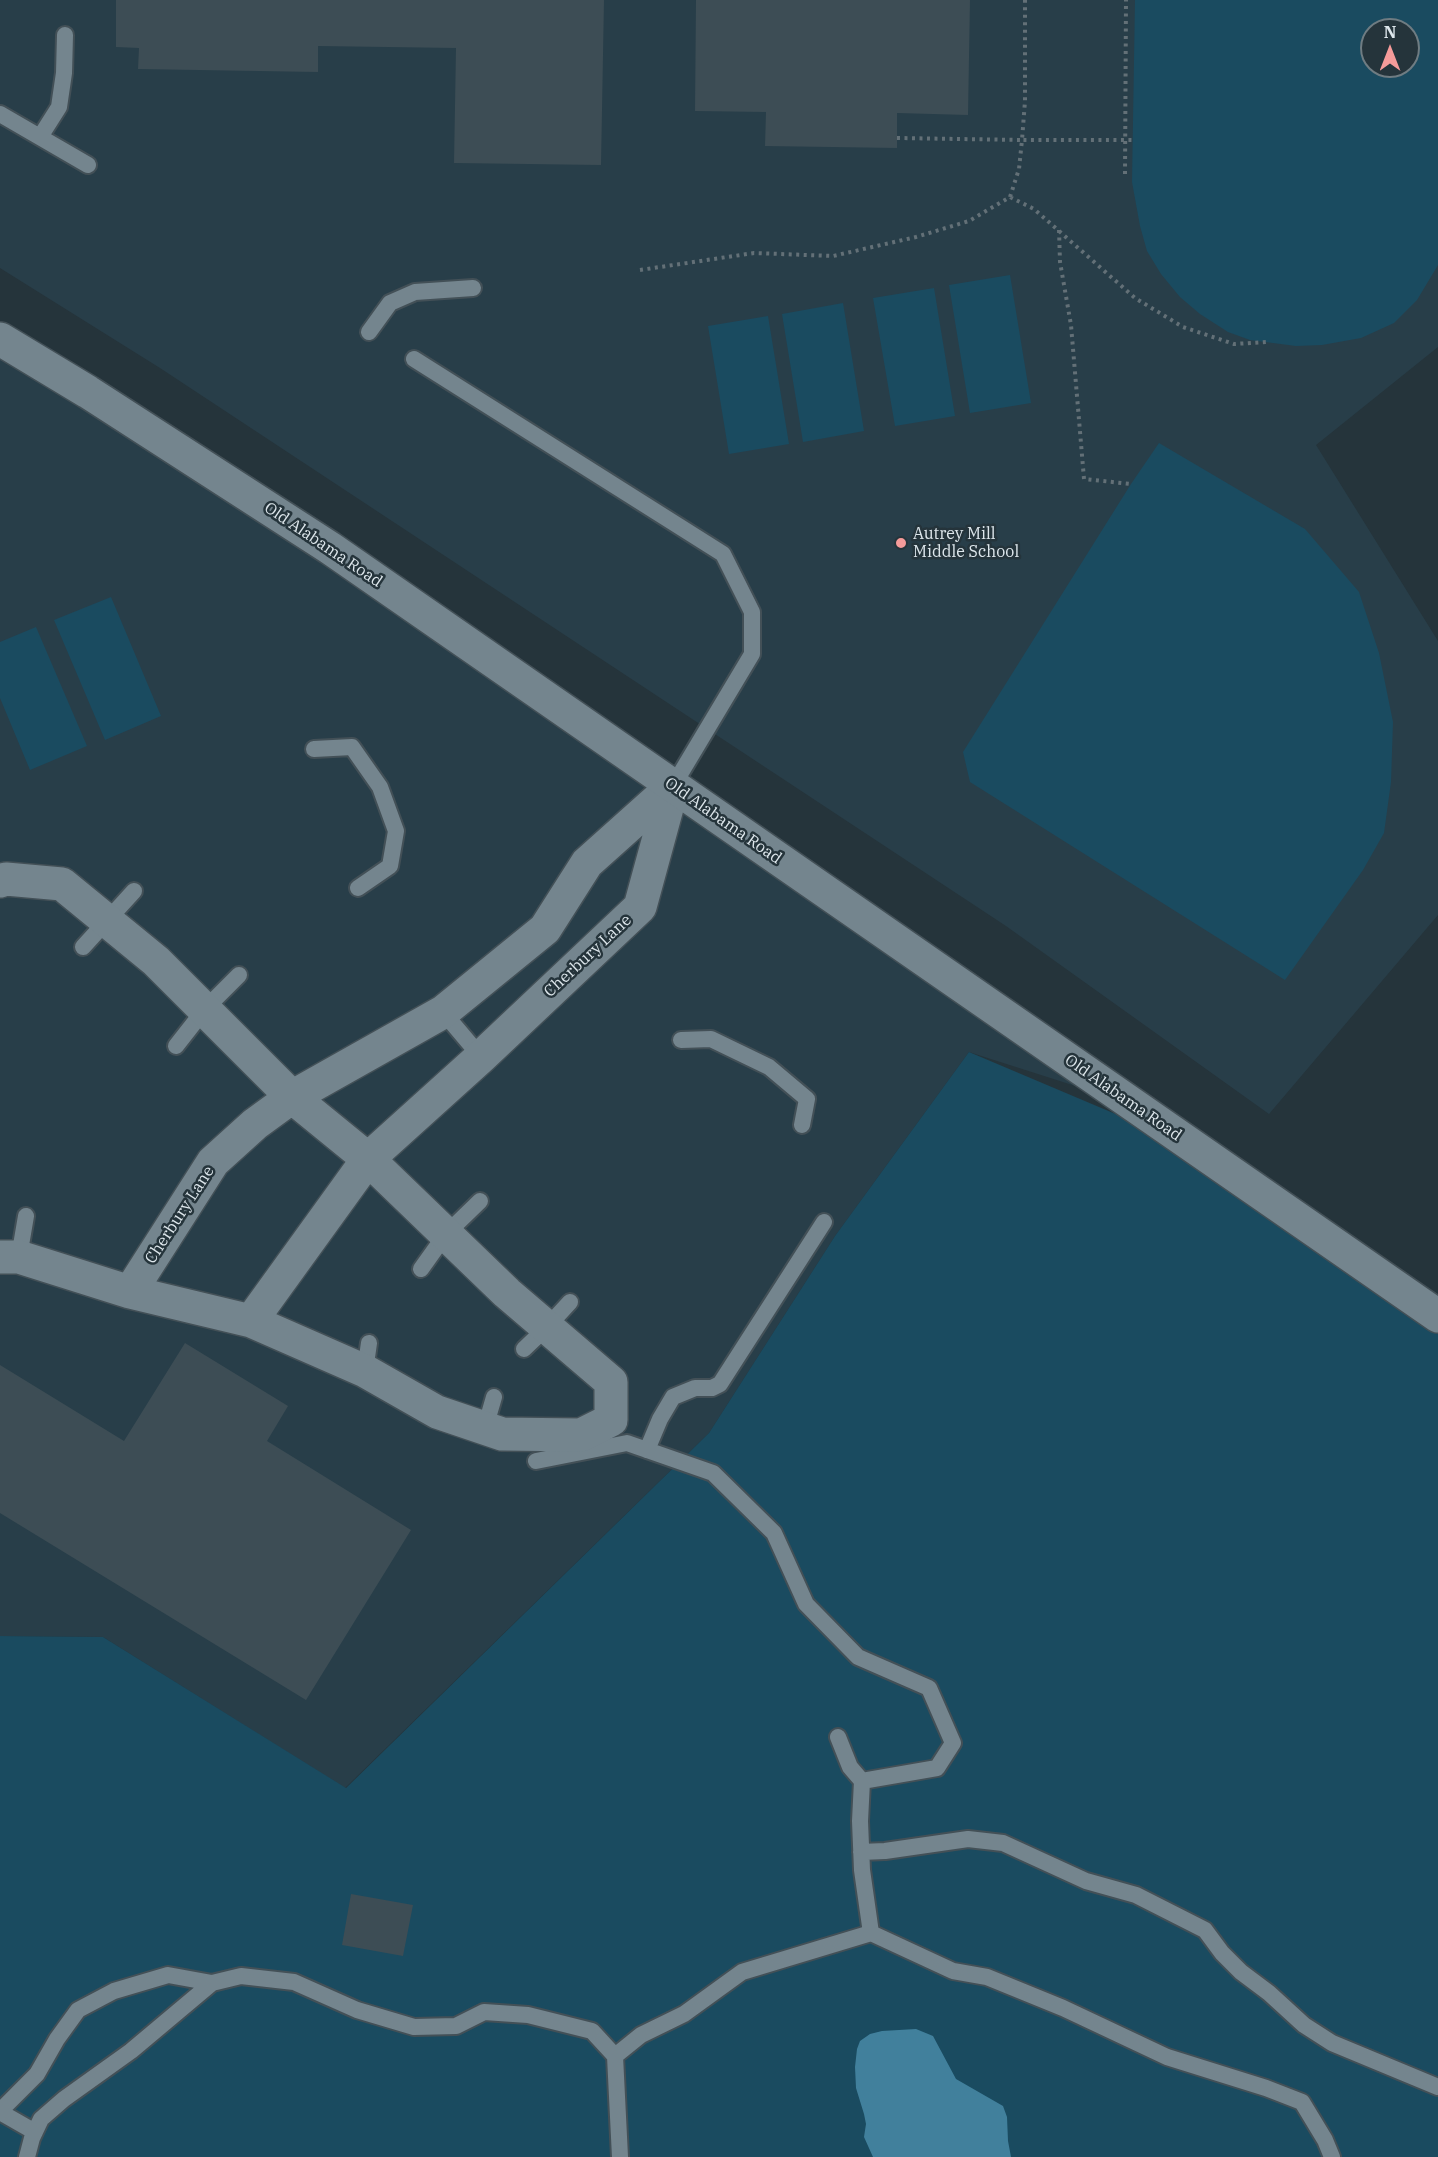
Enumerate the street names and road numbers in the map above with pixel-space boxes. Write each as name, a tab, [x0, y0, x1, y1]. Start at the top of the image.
street label: Old Alabama Road	[260, 498, 386, 592]
street label: Old Alabama Road	[661, 773, 785, 869]
street label: Cherbury Lane	[540, 911, 636, 1001]
street label: Old Alabama Road	[1061, 1050, 1185, 1146]
street label: Cherbury Lane	[141, 1163, 219, 1267]

